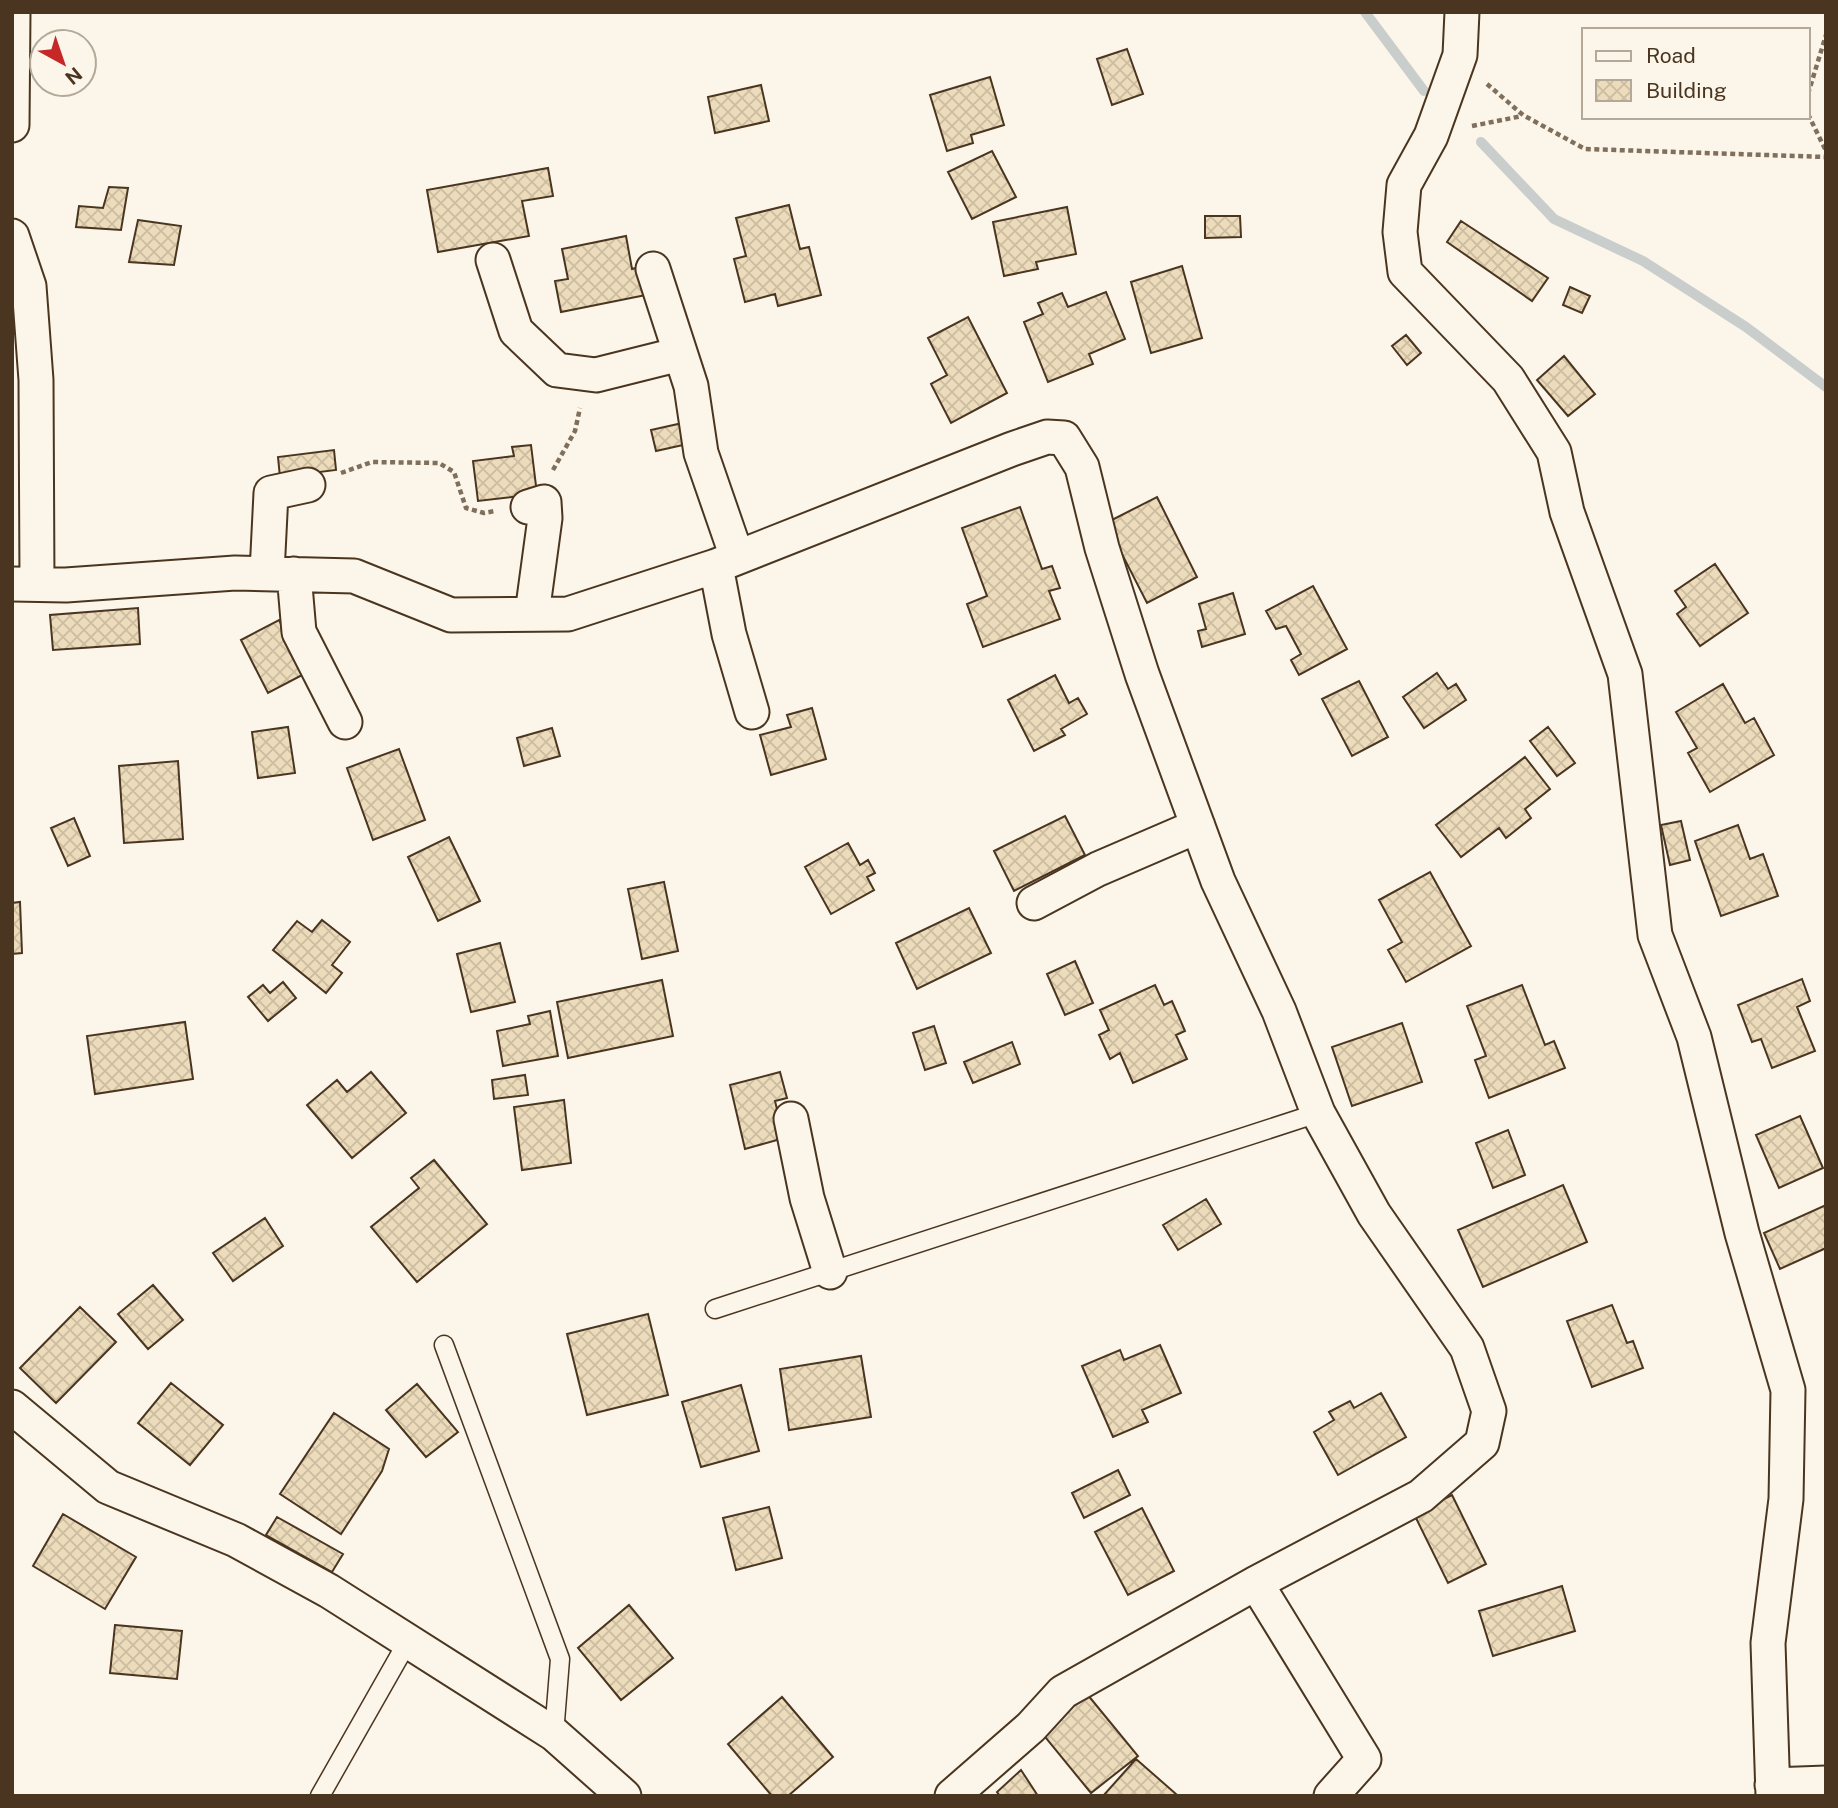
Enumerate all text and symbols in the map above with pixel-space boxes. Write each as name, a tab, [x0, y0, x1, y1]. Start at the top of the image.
north arrow	[28, 28, 98, 98]
legend	[1582, 28, 1810, 119]
text: Road	[1646, 43, 1696, 68]
text: N	[61, 63, 87, 89]
text: Building	[1646, 78, 1727, 103]

